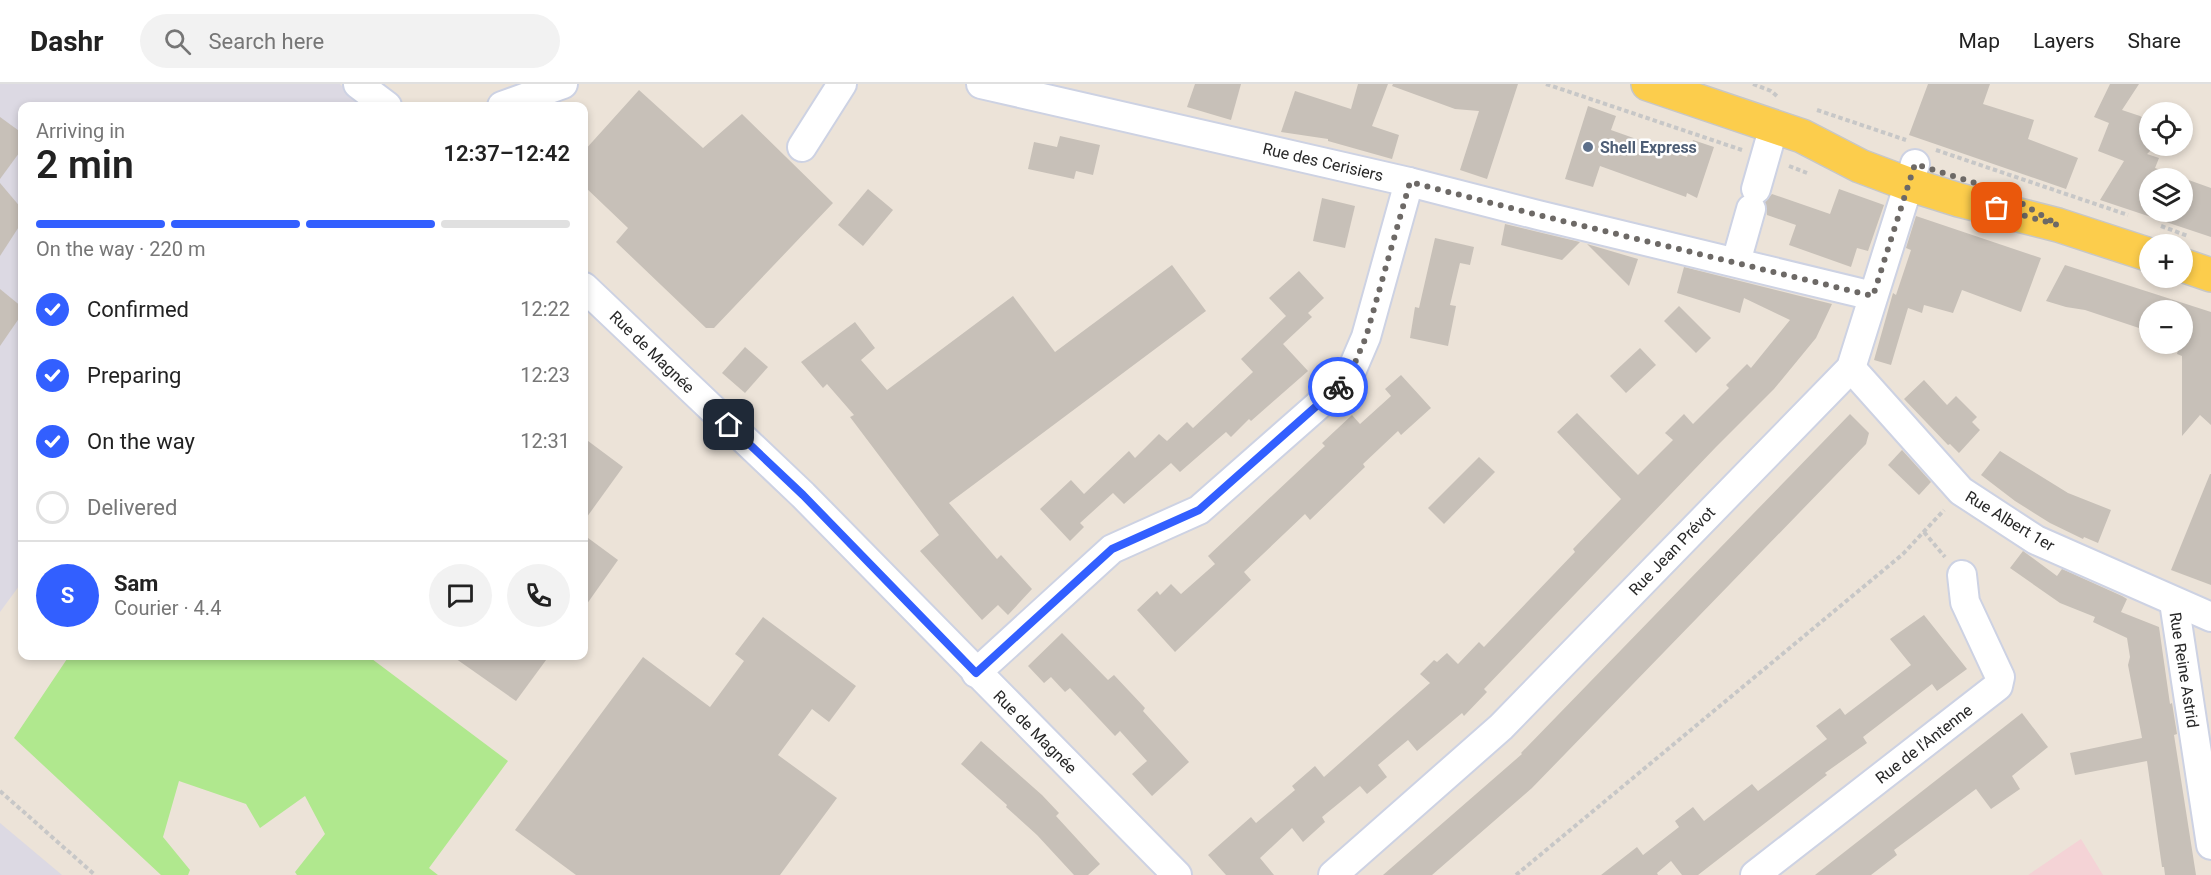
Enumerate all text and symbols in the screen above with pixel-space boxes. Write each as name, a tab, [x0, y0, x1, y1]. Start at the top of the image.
search box	[140, 14, 560, 68]
text: Dashr	[30, 25, 104, 58]
icon: search	[161, 25, 194, 58]
text: Search here	[209, 29, 324, 54]
text: Map	[1958, 29, 2000, 53]
text: Layers	[2033, 29, 2094, 53]
text: Share	[2127, 29, 2181, 53]
map controls	[2139, 102, 2193, 354]
button: locate	[2139, 102, 2193, 156]
text: Arriving in	[36, 119, 125, 143]
place label: Shell Express	[1600, 138, 1697, 157]
street label: Rue des Cerisiers	[1261, 139, 1385, 185]
marker: Shell Express	[1581, 140, 1595, 154]
text: 12:37–12:42	[443, 141, 570, 166]
text: 2 min	[36, 142, 134, 188]
button: layers	[2139, 168, 2193, 222]
pin	[1971, 182, 2022, 233]
icon: bag	[1980, 191, 2013, 224]
button: +	[2139, 234, 2193, 288]
text: On the way · 220 m	[36, 237, 205, 261]
icon: check	[36, 293, 69, 326]
text: Confirmed	[87, 297, 189, 322]
text: 12:22	[520, 297, 570, 321]
button: −	[2139, 300, 2193, 354]
street label: Rue de Magnée	[606, 307, 698, 397]
courier	[1308, 357, 1368, 417]
icon: check	[36, 359, 69, 392]
text: Preparing	[87, 363, 181, 388]
text: 12:23	[520, 363, 570, 387]
icon: bike	[1322, 371, 1355, 404]
pin	[703, 399, 754, 450]
icon: home	[712, 408, 745, 441]
icon: check	[36, 425, 69, 458]
text: On the way	[87, 429, 195, 454]
text: 12:31	[520, 429, 570, 453]
street label: Rue Albert 1er	[1962, 487, 2059, 555]
text: Delivered	[87, 495, 177, 520]
street label: Rue Jean Prévot	[1625, 503, 1719, 599]
button: chat	[429, 564, 492, 627]
button: phone	[507, 564, 570, 627]
text: Sam	[114, 571, 158, 596]
text: S	[61, 583, 74, 608]
text: Courier · 4.4	[114, 596, 221, 620]
street label: Rue Reine Astrid	[2165, 611, 2203, 729]
street label: Rue de Magnée	[989, 686, 1081, 778]
street label: Rue de l'Antenne	[1872, 700, 1976, 788]

